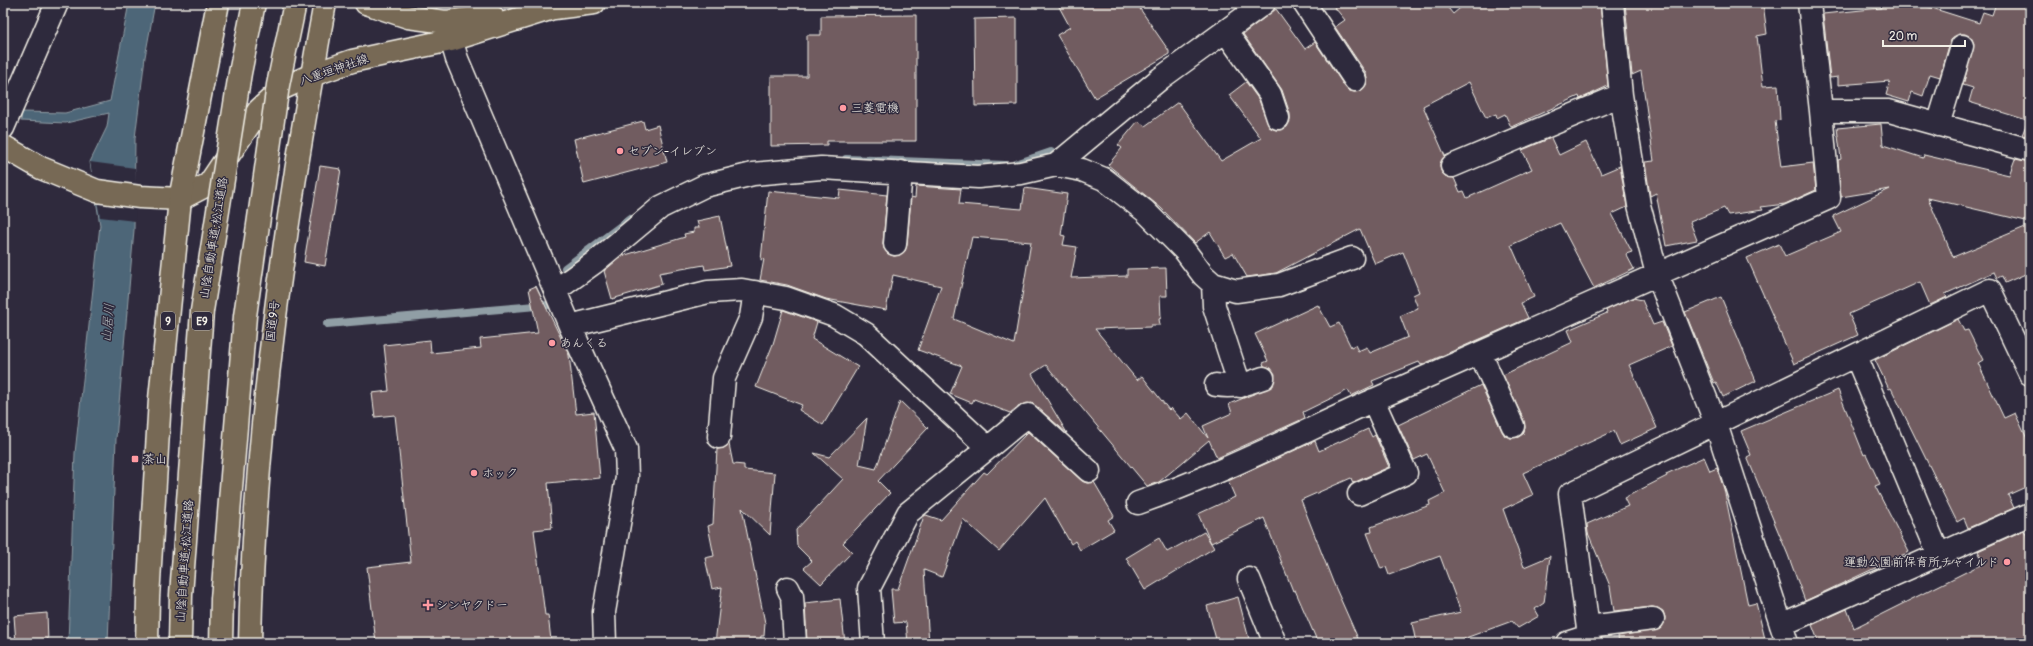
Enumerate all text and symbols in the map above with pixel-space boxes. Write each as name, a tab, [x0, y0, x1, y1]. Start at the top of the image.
scale bar	[1883, 22, 1965, 48]
text: 20 m	[1889, 29, 1918, 44]
street label: 八重垣神社線	[298, 51, 370, 89]
place label: 三菱電機	[851, 101, 899, 116]
marker: 三菱電機	[838, 103, 848, 113]
place label: セブン-イレブン	[628, 144, 717, 159]
marker: セブン-イレブン	[615, 146, 625, 156]
street label: 山陰自動車道;松江道路	[197, 176, 231, 300]
street label: 国道9号	[263, 299, 283, 343]
water label: 山居川	[98, 303, 118, 343]
road number: 9	[161, 312, 175, 330]
road number: E9	[192, 312, 212, 330]
place label: あんくる	[560, 336, 608, 351]
marker: あんくる	[547, 338, 557, 348]
place label: 茶山	[143, 452, 167, 467]
marker: 茶山	[130, 454, 140, 464]
place label: ホック	[482, 466, 518, 481]
marker: ホック	[469, 468, 479, 478]
street label: 山陰自動車道;松江道路	[173, 499, 197, 623]
place label: 運動公園前保育所チャイルド	[1844, 555, 1999, 570]
marker: 運動公園前保育所チャイルド	[2002, 557, 2012, 567]
place label: シンヤクドー	[436, 598, 508, 613]
marker: シンヤクドー	[423, 600, 433, 610]

